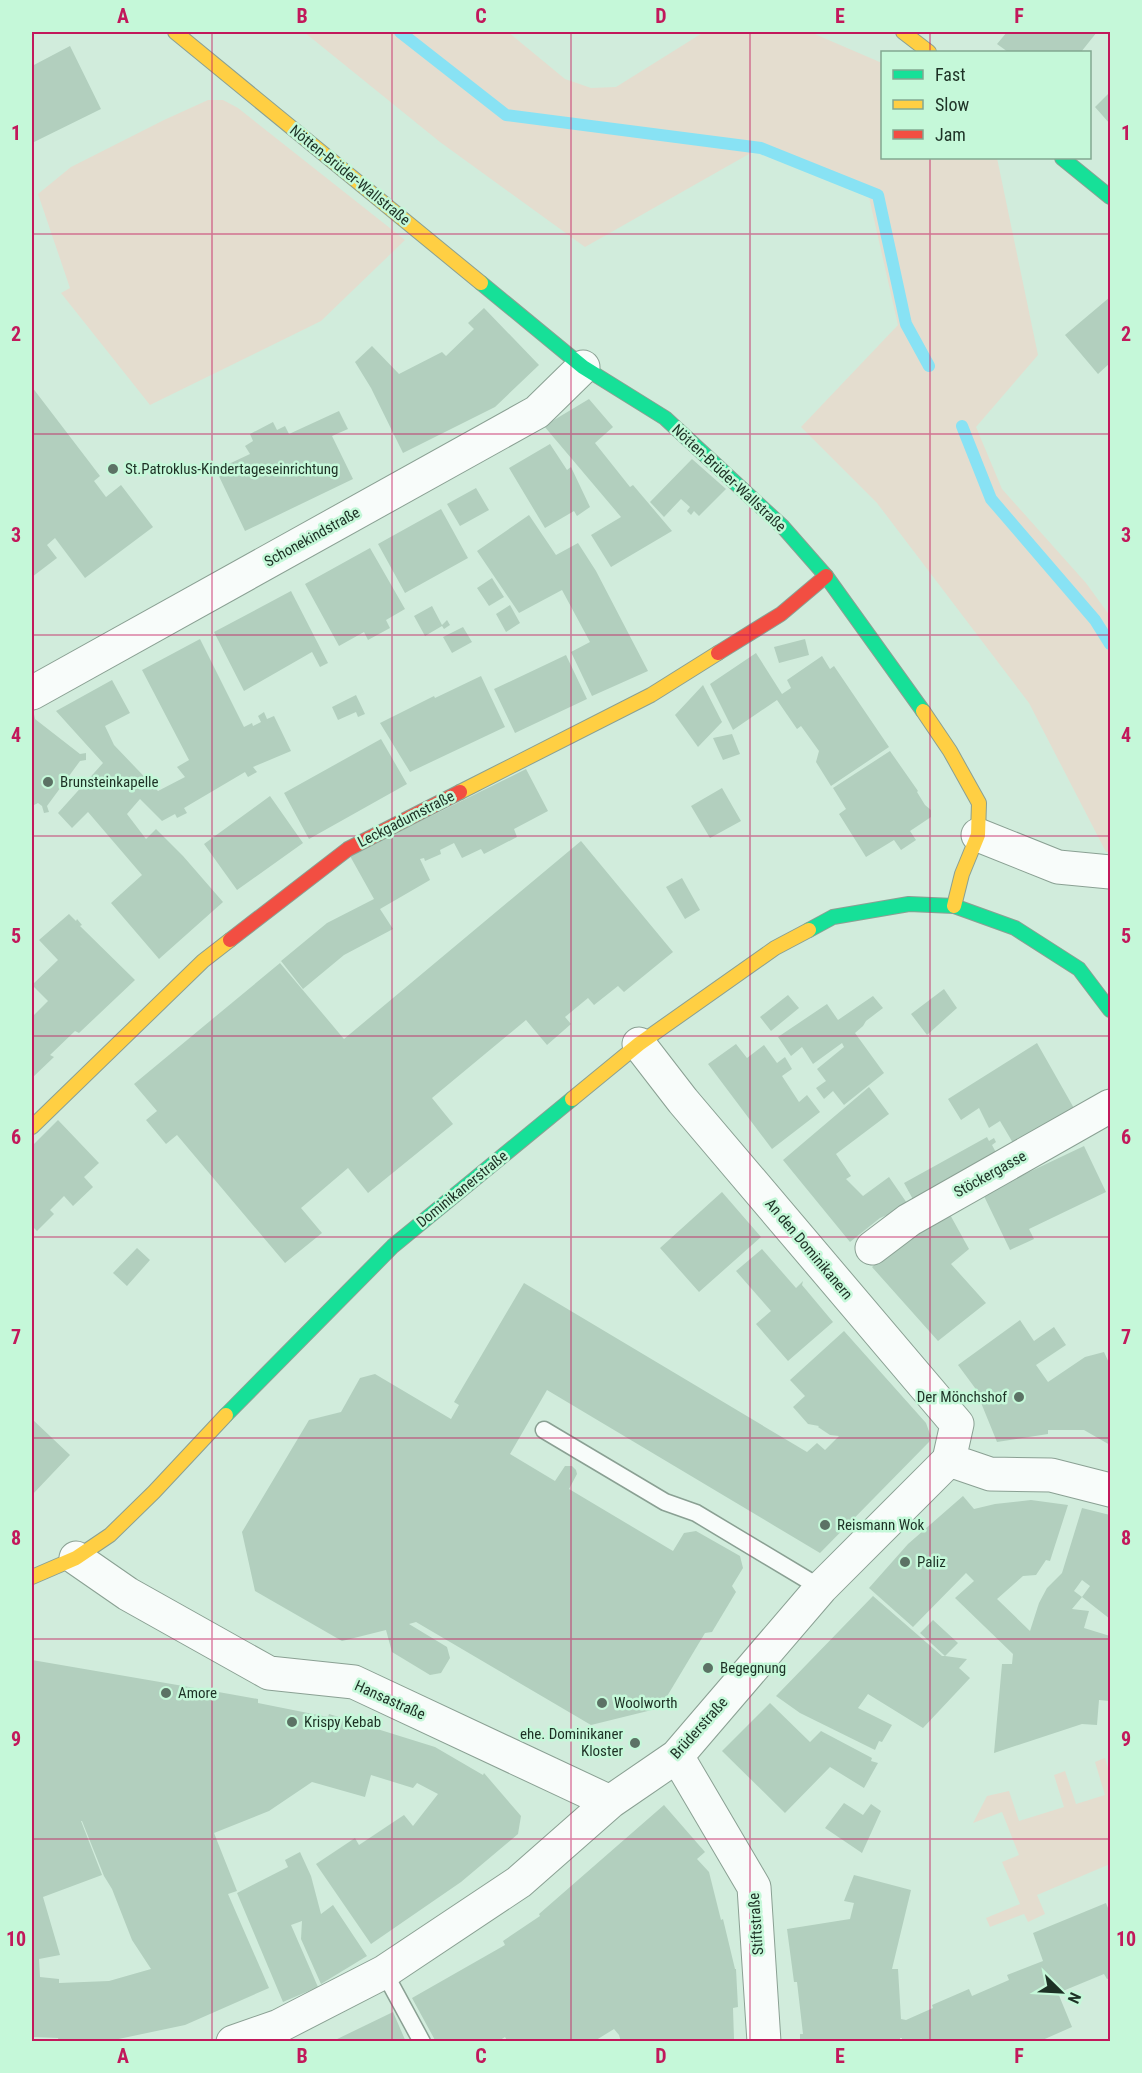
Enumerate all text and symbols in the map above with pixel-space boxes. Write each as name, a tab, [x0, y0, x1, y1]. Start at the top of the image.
text: A	[117, 4, 129, 28]
text: B	[296, 4, 308, 28]
text: C	[475, 4, 487, 28]
text: D	[655, 4, 667, 28]
text: E	[835, 4, 845, 28]
text: F	[1014, 4, 1024, 28]
legend	[881, 51, 1091, 159]
text: Fast	[935, 64, 966, 85]
text: Slow	[935, 94, 970, 115]
text: 1	[11, 121, 21, 145]
street label: Nötten-Brüder-Wallstraße	[286, 121, 414, 229]
text: 1	[1121, 121, 1131, 145]
text: Jam	[935, 124, 966, 145]
text: 2	[11, 322, 21, 346]
text: 2	[1121, 322, 1131, 346]
street label: Nötten-Brüder-Wallstraße	[668, 420, 790, 536]
place label: St.Patroklus-Kindertageseinrichtung	[125, 460, 338, 478]
marker: St.Patroklus-Kindertageseinrichtung	[106, 462, 120, 476]
street label: Schonekindstraße	[261, 503, 363, 571]
text: 3	[11, 523, 21, 547]
text: 3	[1121, 523, 1131, 547]
text: 4	[11, 723, 21, 747]
text: 4	[1121, 723, 1131, 747]
place label: Brunsteinkapelle	[60, 773, 159, 791]
marker: Brunsteinkapelle	[41, 775, 55, 789]
street label: Leckgadumstraße	[355, 787, 457, 851]
text: 5	[11, 924, 21, 948]
text: 5	[1121, 924, 1131, 948]
text: 6	[11, 1125, 21, 1149]
text: 6	[1121, 1125, 1131, 1149]
street label: Dominikanerstraße	[413, 1147, 511, 1231]
street label: Stöckergasse	[951, 1147, 1029, 1201]
street label: An den Dominikanern	[762, 1195, 856, 1303]
text: 7	[11, 1325, 21, 1349]
text: 7	[1121, 1325, 1131, 1349]
place label: Der Mönchshof	[917, 1388, 1007, 1406]
marker: Der Mönchshof	[1012, 1390, 1026, 1404]
place label: Reismann Wok	[837, 1516, 924, 1534]
marker: Reismann Wok	[818, 1518, 832, 1532]
text: 8	[11, 1526, 21, 1550]
text: 8	[1121, 1526, 1131, 1550]
place label: Paliz	[917, 1553, 946, 1571]
marker: Paliz	[898, 1555, 912, 1569]
place label: Begegnung	[720, 1659, 786, 1677]
marker: Begegnung	[701, 1661, 715, 1675]
street label: Hansastraße	[352, 1676, 428, 1724]
place label: Amore	[178, 1684, 217, 1702]
marker: Amore	[159, 1686, 173, 1700]
street label: Brüderstraße	[667, 1693, 731, 1763]
place label: Woolworth	[614, 1694, 678, 1712]
marker: Woolworth	[595, 1696, 609, 1710]
place label: Krispy Kebab	[304, 1713, 381, 1731]
marker: Krispy Kebab	[285, 1715, 299, 1729]
place label: ehe. Dominikaner Kloster	[520, 1725, 623, 1760]
text: 9	[11, 1727, 21, 1751]
text: 9	[1121, 1727, 1131, 1751]
marker: ehe. Dominikaner Kloster	[628, 1736, 642, 1750]
street label: Stiftstraße	[745, 1892, 767, 1956]
text: 10	[6, 1927, 26, 1951]
text: 10	[1116, 1927, 1136, 1951]
north arrow	[1031, 1962, 1091, 2022]
text: N	[1064, 1990, 1085, 2006]
text: A	[117, 2044, 129, 2068]
text: B	[296, 2044, 308, 2068]
text: C	[475, 2044, 487, 2068]
text: D	[655, 2044, 667, 2068]
text: E	[835, 2044, 845, 2068]
text: F	[1014, 2044, 1024, 2068]

